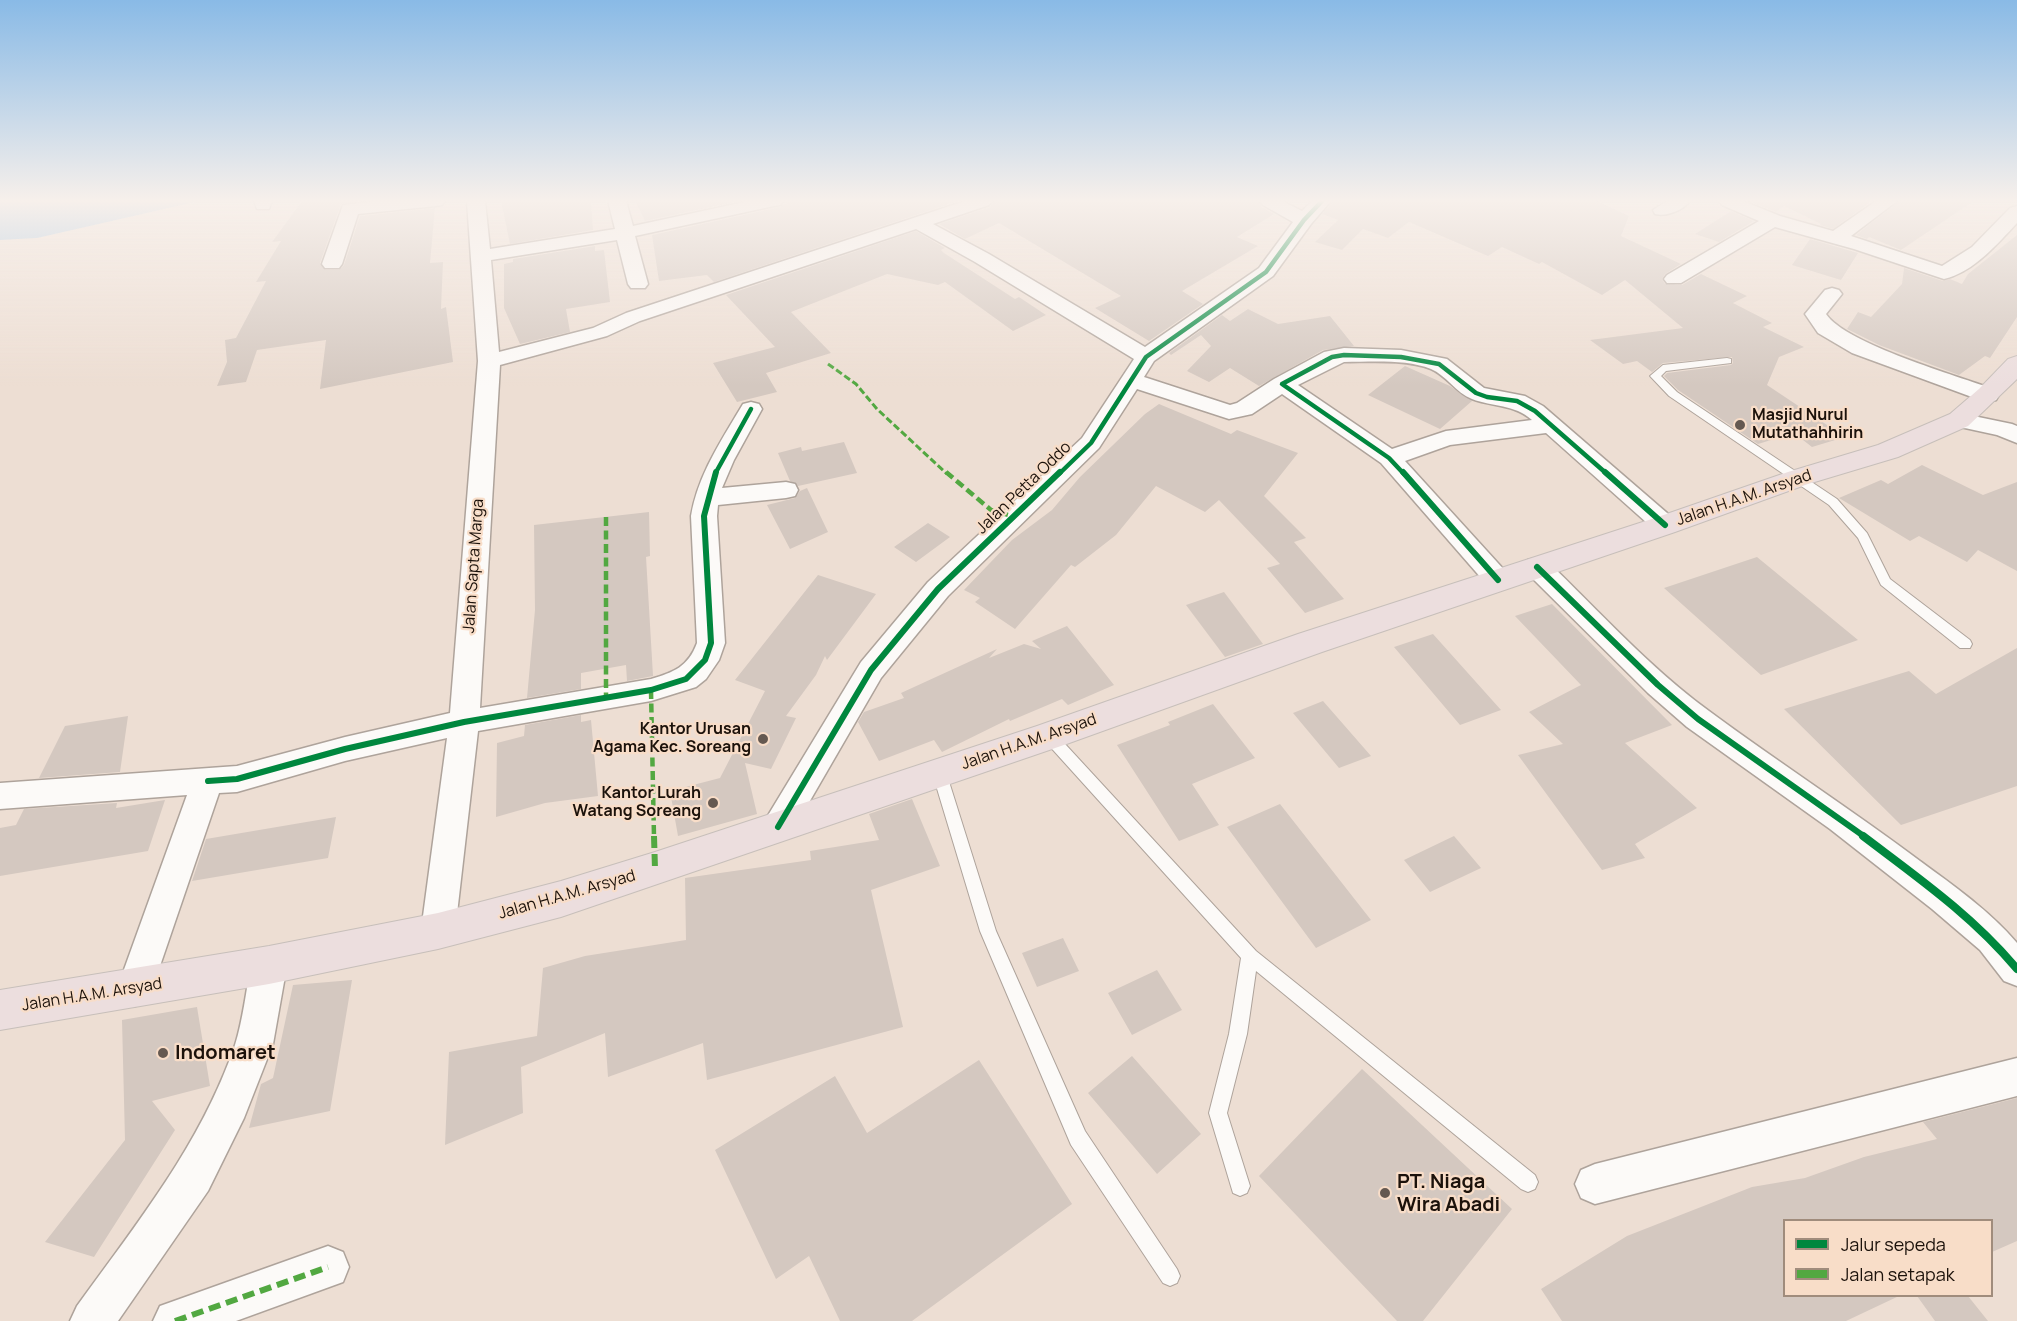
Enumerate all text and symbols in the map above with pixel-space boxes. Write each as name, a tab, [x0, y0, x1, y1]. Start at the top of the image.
place label: Masjid Nurul Mutathahhirin	[1752, 406, 1863, 444]
marker: Masjid Nurul Mutathahhirin	[1733, 418, 1747, 432]
street label: Jalan Petta Oddo	[973, 438, 1075, 538]
street label: Jalan H.A.M. Arsyad	[1674, 466, 1814, 530]
street label: Jalan Sapta Marga	[460, 498, 488, 634]
street label: Jalan H.A.M. Arsyad	[959, 710, 1099, 774]
place label: Kantor Urusan Agama Kec. Soreang	[593, 720, 751, 758]
marker: Kantor Urusan Agama Kec. Soreang	[756, 732, 770, 746]
place label: Kantor Lurah Watang Soreang	[573, 784, 701, 822]
marker: Kantor Lurah Watang Soreang	[706, 796, 720, 810]
street label: Jalan H.A.M. Arsyad	[496, 866, 638, 924]
street label: Jalan H.A.M. Arsyad	[21, 974, 163, 1016]
place label: Indomaret	[175, 1041, 276, 1065]
marker: Indomaret	[156, 1046, 170, 1060]
place label: PT. Niaga Wira Abadi	[1397, 1170, 1500, 1217]
marker: PT. Niaga Wira Abadi	[1378, 1186, 1392, 1200]
legend	[1783, 1219, 1993, 1297]
text: Jalur sepeda	[1841, 1232, 1946, 1256]
text: Jalan setapak	[1841, 1262, 1955, 1286]

